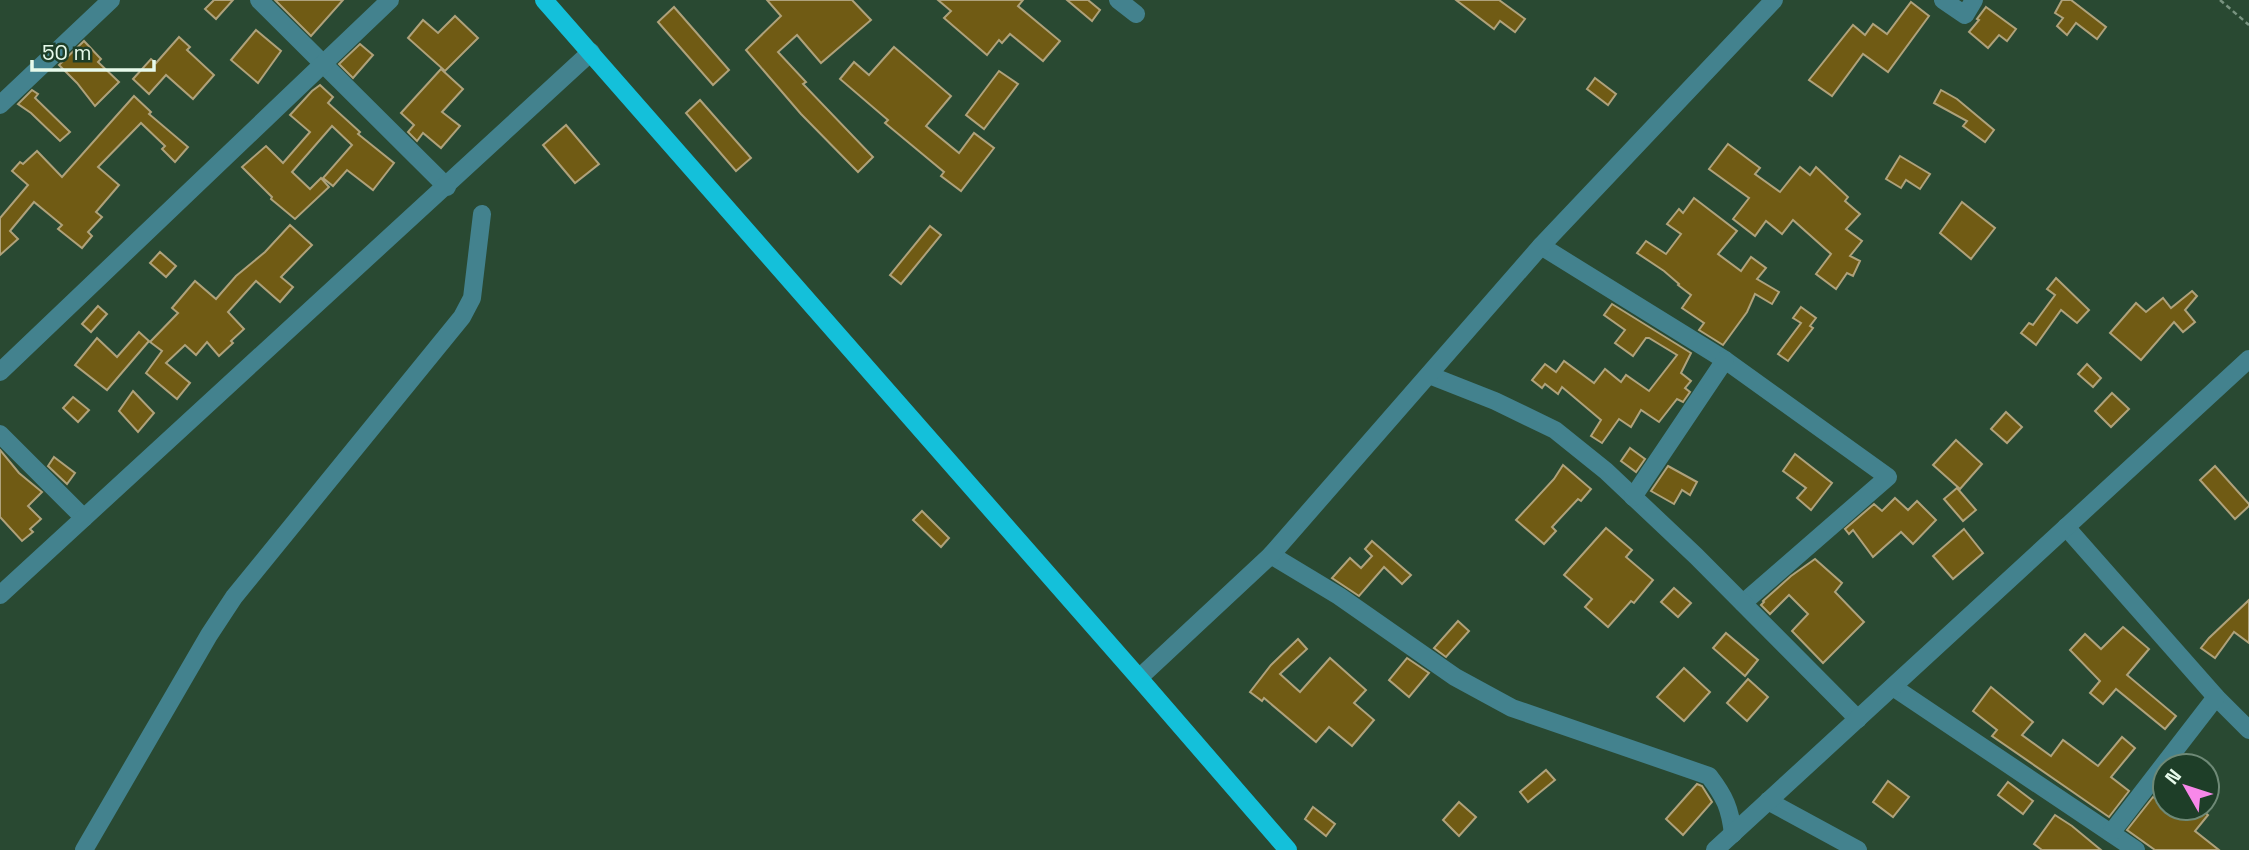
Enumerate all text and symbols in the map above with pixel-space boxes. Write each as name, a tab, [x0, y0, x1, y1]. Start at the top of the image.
scale bar	[32, 28, 154, 72]
text: 50 m	[42, 39, 92, 66]
north arrow	[2151, 752, 2221, 822]
text: N	[2159, 764, 2187, 789]

